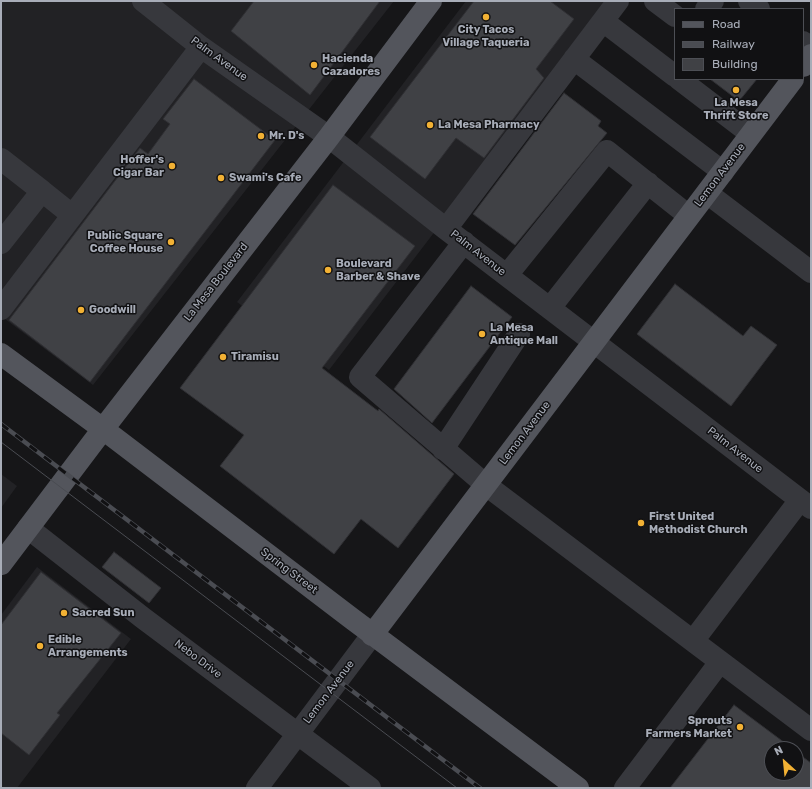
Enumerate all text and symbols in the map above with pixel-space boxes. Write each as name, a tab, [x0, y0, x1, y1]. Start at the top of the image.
legend	[674, 8, 804, 80]
marker: City Tacos Village Taqueria	[481, 12, 491, 22]
text: Road	[712, 17, 740, 31]
place label: City Tacos Village Taqueria	[443, 23, 529, 49]
street label: Palm Avenue	[188, 34, 250, 84]
text: Railway	[712, 37, 755, 51]
place label: Hacienda Cazadores	[322, 52, 380, 78]
text: Building	[712, 57, 758, 71]
marker: Hacienda Cazadores	[309, 60, 319, 70]
marker: La Mesa Thrift Store	[731, 85, 741, 95]
place label: La Mesa Thrift Store	[703, 96, 769, 122]
place label: La Mesa Pharmacy	[438, 118, 539, 132]
marker: La Mesa Pharmacy	[425, 120, 435, 130]
place label: Mr. D's	[269, 129, 304, 143]
marker: Mr. D's	[256, 131, 266, 141]
street label: Lemon Avenue	[692, 141, 748, 209]
place label: Hoffer's Cigar Bar	[113, 153, 164, 179]
marker: Hoffer's Cigar Bar	[167, 161, 177, 171]
place label: Swami's Cafe	[229, 171, 301, 185]
marker: Swami's Cafe	[216, 173, 226, 183]
street label: Palm Avenue	[448, 227, 508, 279]
place label: Public Square Coffee House	[87, 229, 163, 255]
marker: Public Square Coffee House	[166, 237, 176, 247]
street label: La Mesa Boulevard	[181, 240, 251, 324]
place label: Boulevard Barber & Shave	[336, 257, 420, 283]
marker: Boulevard Barber & Shave	[323, 265, 333, 275]
place label: Goodwill	[89, 303, 136, 317]
marker: Goodwill	[76, 305, 86, 315]
place label: La Mesa Antique Mall	[490, 321, 558, 347]
marker: La Mesa Antique Mall	[477, 329, 487, 339]
place label: Tiramisu	[231, 350, 279, 364]
marker: Tiramisu	[218, 352, 228, 362]
street label: Lemon Avenue	[497, 399, 553, 467]
street label: Palm Avenue	[705, 424, 765, 476]
place label: First United Methodist Church	[649, 510, 748, 536]
marker: First United Methodist Church	[636, 518, 646, 528]
street label: Spring Street	[258, 545, 320, 597]
place label: Sacred Sun	[72, 606, 134, 620]
marker: Sacred Sun	[59, 608, 69, 618]
place label: Edible Arrangements	[48, 633, 128, 659]
street label: Nebo Drive	[172, 637, 224, 681]
marker: Edible Arrangements	[35, 641, 45, 651]
street label: Lemon Avenue	[301, 658, 357, 726]
place label: Sprouts Farmers Market	[645, 714, 732, 740]
marker: Sprouts Farmers Market	[735, 722, 745, 732]
north arrow	[764, 741, 804, 781]
text: N	[772, 743, 785, 758]

